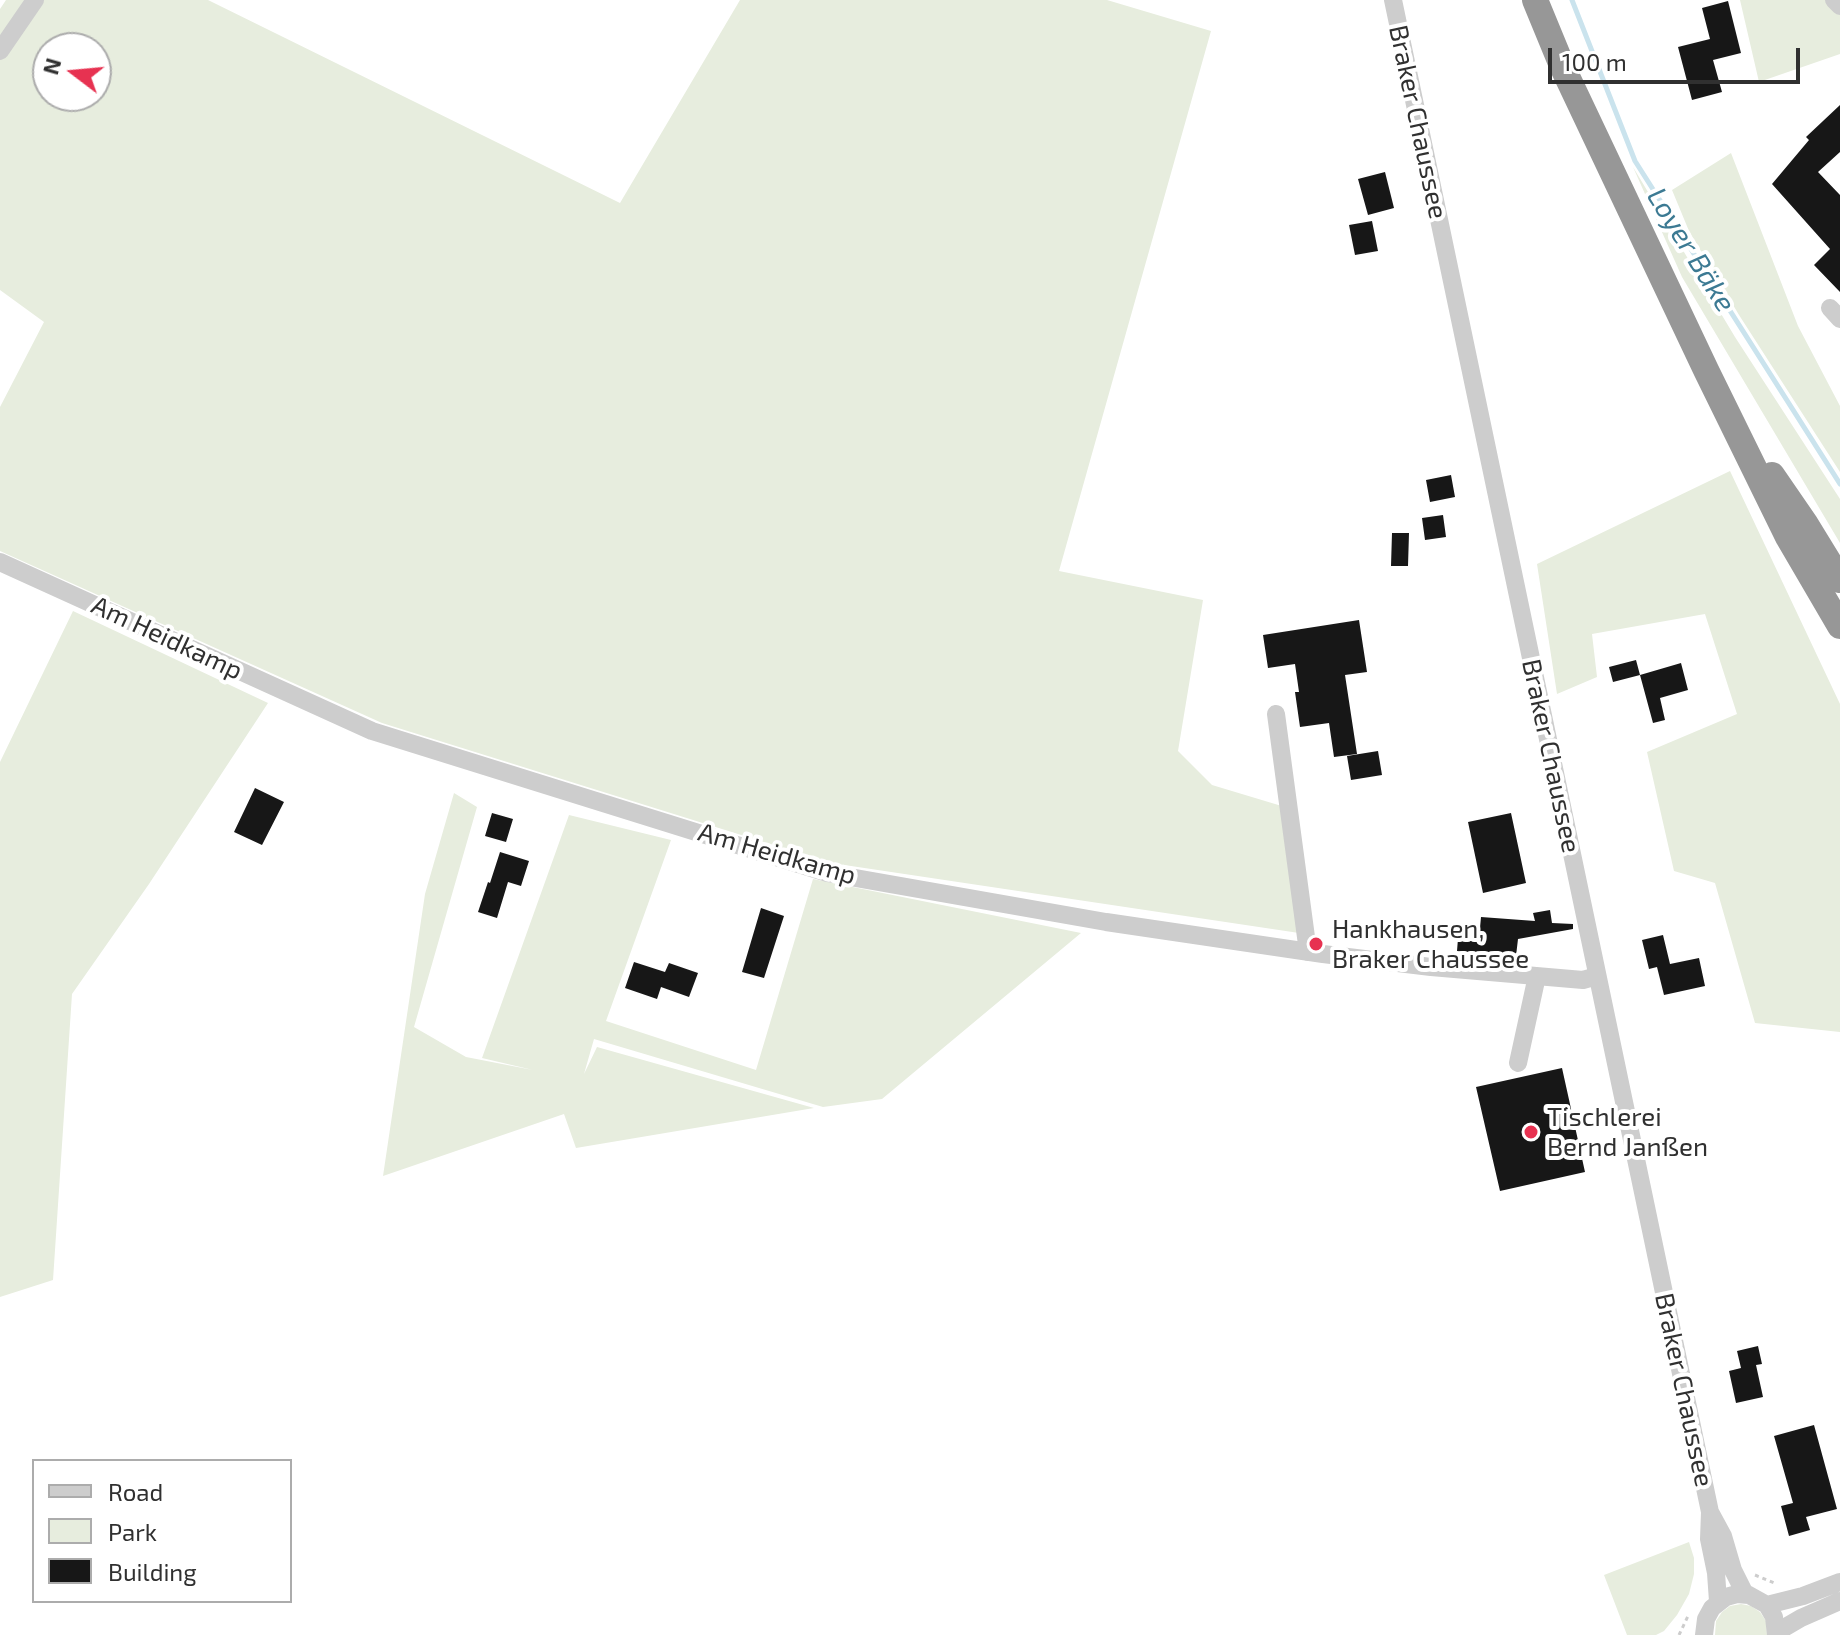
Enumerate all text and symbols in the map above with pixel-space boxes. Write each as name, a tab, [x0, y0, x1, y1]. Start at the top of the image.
street label: Braker Chaussee	[1382, 22, 1454, 222]
north arrow	[32, 32, 112, 112]
scale bar	[1552, 32, 1804, 82]
text: 100 m	[1562, 47, 1627, 76]
text: N	[36, 55, 66, 77]
water label: Loyer Bäke	[1640, 182, 1742, 318]
street label: Am Heidkamp	[87, 589, 247, 687]
street label: Braker Chaussee	[1515, 656, 1587, 856]
street label: Am Heidkamp	[694, 817, 860, 891]
place label: Hankhausen, Braker Chaussee	[1332, 913, 1529, 974]
marker: Hankhausen, Braker Chaussee	[1307, 935, 1325, 953]
place label: Tischlerei Bernd Janßen	[1547, 1101, 1708, 1162]
marker: Tischlerei Bernd Janßen	[1522, 1123, 1540, 1141]
street label: Braker Chaussee	[1648, 1290, 1720, 1490]
legend	[32, 1459, 292, 1603]
text: Road	[108, 1477, 163, 1506]
text: Park	[108, 1517, 157, 1546]
text: Building	[108, 1557, 197, 1586]

